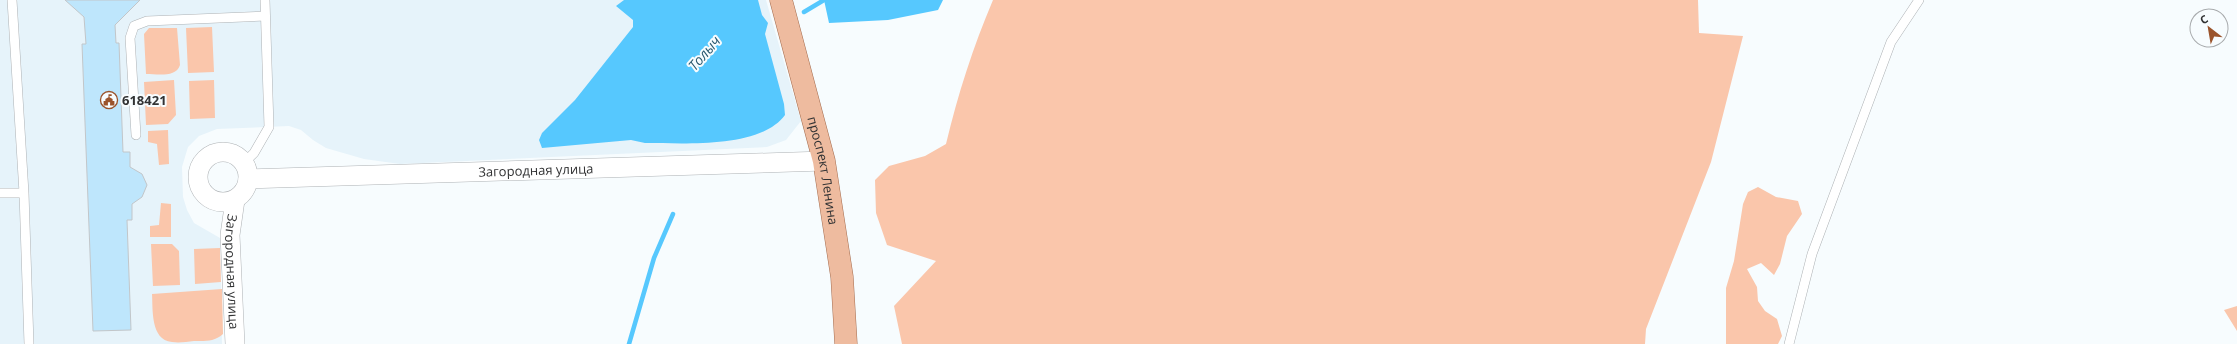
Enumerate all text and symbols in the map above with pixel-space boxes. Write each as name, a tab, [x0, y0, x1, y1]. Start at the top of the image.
north arrow	[2189, 8, 2229, 48]
text: С	[2197, 11, 2210, 27]
water label: Толыч	[684, 31, 725, 74]
public building icon: 618421	[99, 90, 119, 110]
place label: 618421	[122, 91, 167, 109]
street label: проспект Ленина	[804, 115, 843, 226]
street label: Загородная улица	[478, 159, 594, 181]
street label: Загородная улица	[221, 213, 243, 330]

